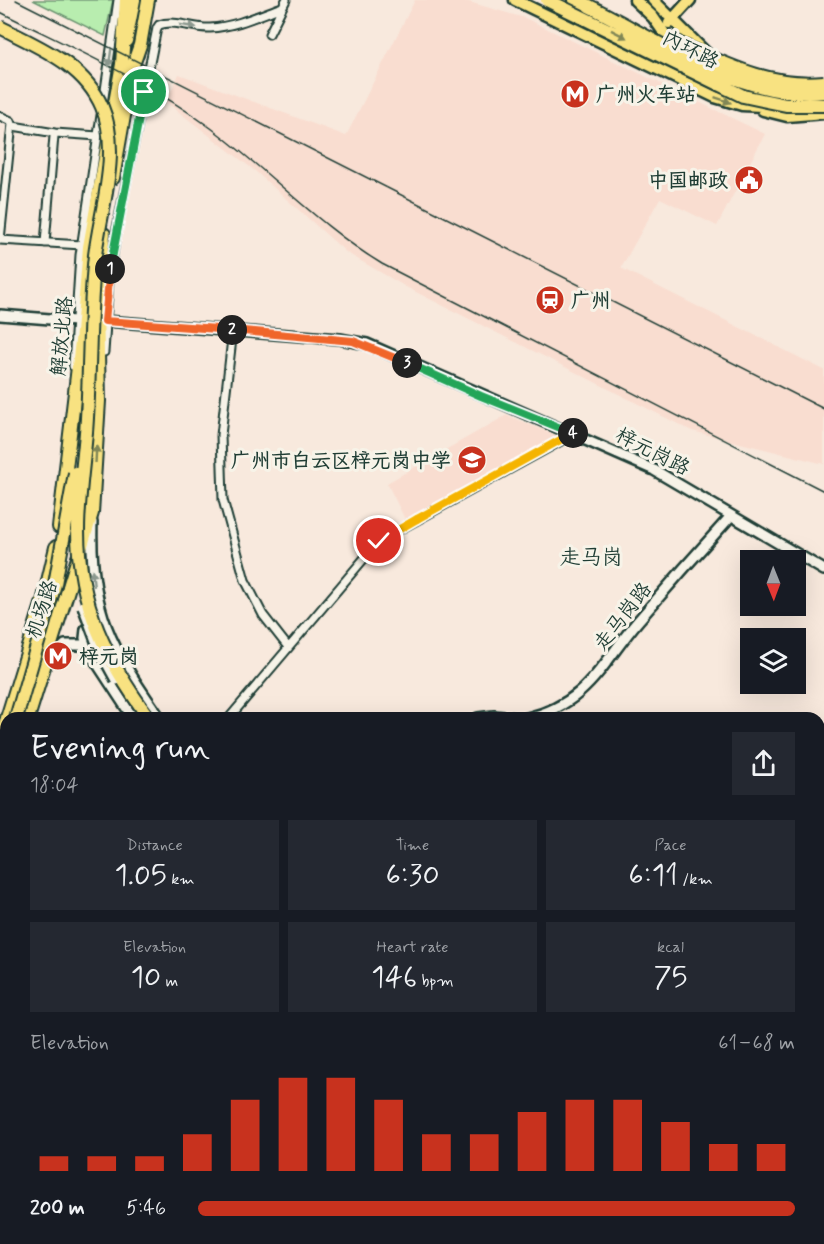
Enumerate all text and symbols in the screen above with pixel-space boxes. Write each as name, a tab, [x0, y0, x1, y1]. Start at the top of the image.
one-way arrow	[179, 22, 198, 31]
street label: 内环路	[657, 25, 724, 76]
one-way arrow	[610, 29, 627, 39]
one-way arrow	[105, 49, 114, 68]
pin	[118, 66, 169, 117]
icon: arrive	[127, 75, 160, 108]
metro station icon: 广州火车站	[559, 78, 591, 110]
place label: 广州火车站	[596, 82, 696, 109]
one-way arrow	[714, 95, 732, 105]
public building icon: 中国邮政	[733, 164, 765, 196]
place label: 中国邮政	[648, 168, 728, 195]
pin: 1	[95, 254, 125, 284]
text: 1	[106, 258, 114, 279]
station icon: 广州	[534, 284, 566, 316]
place label: 广州	[571, 288, 611, 315]
street label: 解放北路	[46, 294, 80, 377]
pin: 2	[217, 315, 247, 345]
text: 2	[228, 319, 236, 340]
pin: 3	[392, 348, 422, 378]
text: 3	[403, 352, 411, 373]
pin: 4	[558, 418, 588, 448]
text: 4	[568, 422, 578, 443]
street label: 梓元岗路	[611, 422, 695, 483]
school or university icon: 广州市白云区梓元岗中学	[456, 444, 488, 476]
one-way arrow	[91, 445, 100, 464]
place label: 广州市白云区梓元岗中学	[231, 448, 451, 475]
pin	[353, 515, 404, 566]
icon: check	[362, 524, 395, 557]
district label: 走马岗	[560, 544, 623, 572]
north arrow	[740, 550, 806, 616]
map controls	[740, 550, 806, 694]
one-way arrow	[88, 568, 98, 587]
street label: 机场路	[20, 576, 65, 642]
street label: 走马岗路	[588, 576, 659, 657]
button: layers	[740, 628, 806, 694]
metro station icon: 梓元岗	[42, 640, 74, 672]
place label: 梓元岗	[79, 644, 139, 671]
text: Evening run	[30, 727, 210, 771]
button: share	[732, 732, 795, 795]
text: 18:04	[30, 772, 79, 799]
text: Distance	[126, 835, 183, 856]
text: Time	[396, 835, 429, 856]
text: Pace	[655, 835, 686, 856]
text: 1.05	[114, 856, 167, 895]
text: 6:30	[385, 856, 440, 895]
text: 6:11	[628, 856, 678, 895]
text: km	[167, 869, 195, 890]
text: /km	[678, 869, 713, 890]
text: Elevation	[123, 937, 186, 958]
text: Heart rate	[377, 937, 448, 958]
text: kcal	[657, 937, 684, 958]
text: 10	[131, 958, 161, 997]
text: 146	[371, 958, 417, 997]
text: 75	[653, 958, 688, 997]
text: m	[161, 971, 178, 992]
text: bpm	[417, 971, 454, 992]
text: Elevation	[30, 1030, 109, 1057]
text: 61–68 m	[718, 1030, 795, 1057]
text: 200 m	[30, 1195, 85, 1222]
text: 5:46	[126, 1195, 166, 1222]

